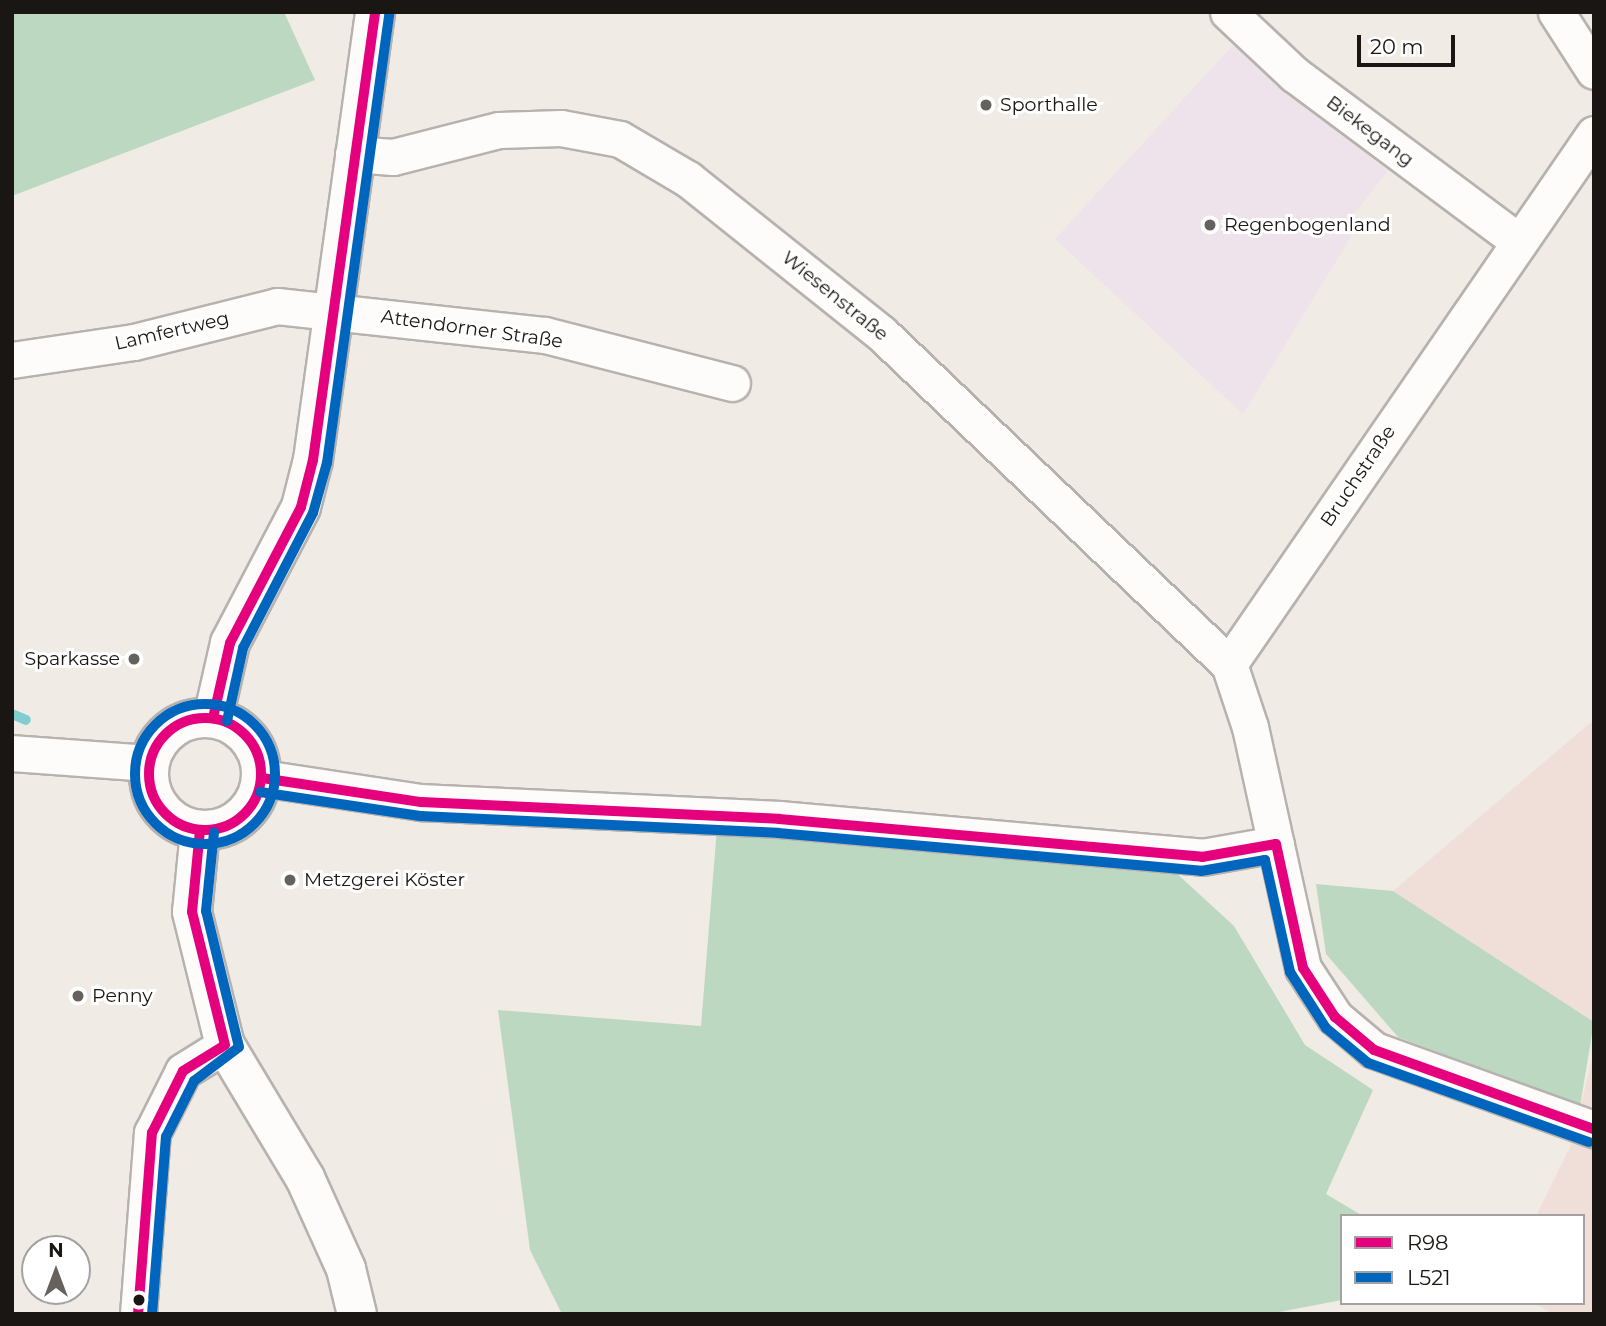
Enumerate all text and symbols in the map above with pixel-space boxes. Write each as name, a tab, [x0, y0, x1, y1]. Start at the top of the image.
scale bar	[1361, 21, 1459, 65]
text: 20 m	[1370, 34, 1424, 59]
street label: Biekegang	[1322, 91, 1418, 171]
place label: Sporthalle	[1000, 94, 1098, 116]
marker: Sporthalle	[978, 97, 994, 113]
place label: Regenbogenland	[1224, 214, 1391, 236]
marker: Regenbogenland	[1202, 217, 1218, 233]
street label: Wiesenstraße	[777, 246, 893, 346]
street label: Attendorner Straße	[380, 305, 564, 353]
street label: Lamfertweg	[113, 307, 231, 355]
street label: Bruchstraße	[1316, 421, 1400, 531]
place label: Sparkasse	[24, 648, 120, 670]
marker: Sparkasse	[126, 651, 142, 667]
place label: Metzgerei Köster	[304, 869, 465, 891]
marker: Metzgerei Köster	[282, 872, 298, 888]
place label: Penny	[92, 985, 152, 1007]
marker: Penny	[70, 988, 86, 1004]
legend	[1340, 1214, 1585, 1305]
text: R98	[1407, 1230, 1448, 1255]
north arrow	[21, 1235, 91, 1305]
text: N	[48, 1239, 64, 1262]
text: L521	[1407, 1265, 1451, 1290]
unlabelled marker	[132, 1293, 146, 1307]

